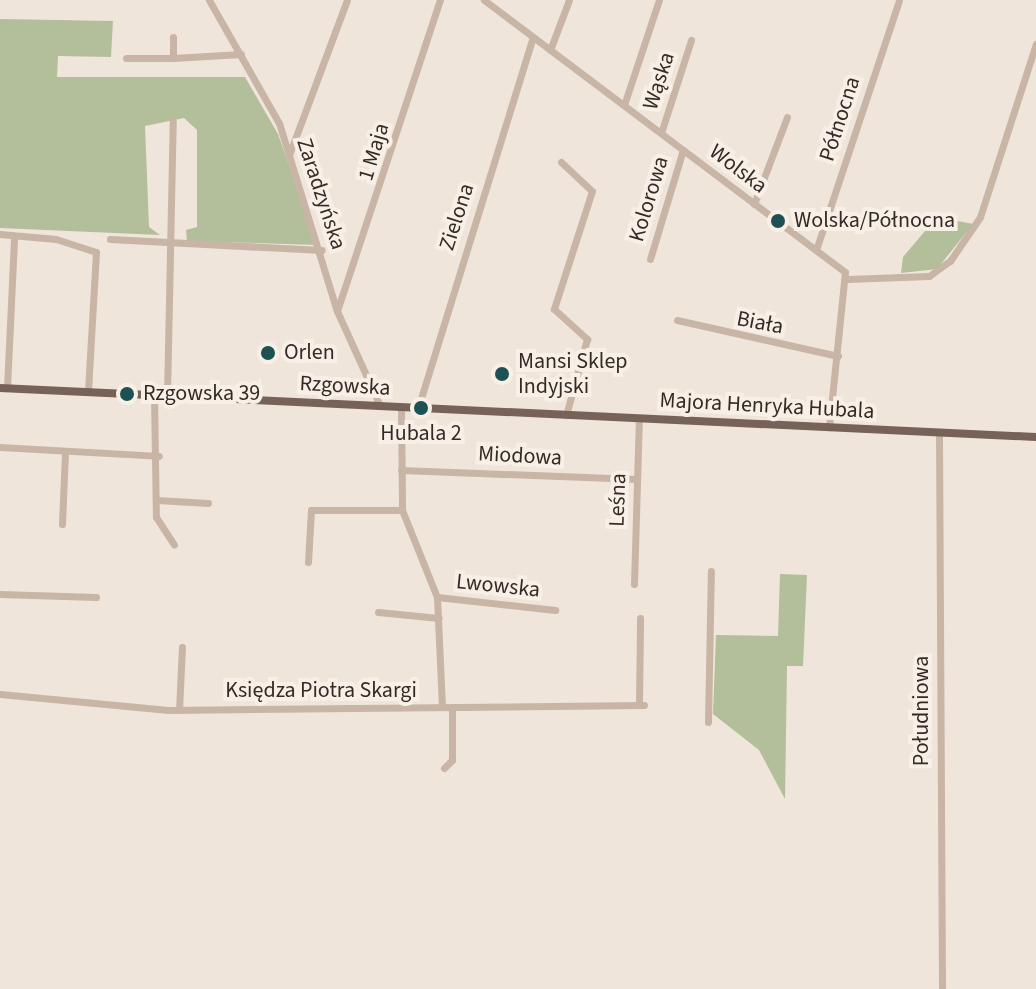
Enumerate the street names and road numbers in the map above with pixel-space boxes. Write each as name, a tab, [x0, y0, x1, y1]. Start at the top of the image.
street label: Wąska	[637, 49, 681, 113]
street label: Północna	[814, 73, 866, 165]
street label: 1 Maja	[353, 120, 395, 184]
street label: Zaradzyńska	[291, 135, 351, 253]
street label: Wolska	[704, 139, 772, 199]
street label: Kolorowa	[624, 153, 674, 245]
street label: Zielona	[434, 180, 480, 254]
street label: Biała	[734, 306, 786, 340]
street label: Rzgowska	[299, 370, 391, 402]
street label: Majora Henryka Hubala	[659, 387, 875, 425]
street label: Miodowa	[477, 441, 563, 471]
street label: Leśna	[604, 473, 632, 527]
street label: Lwowska	[455, 568, 541, 604]
street label: Południowa	[909, 656, 935, 766]
street label: Księdza Piotra Skargi	[225, 678, 417, 704]

